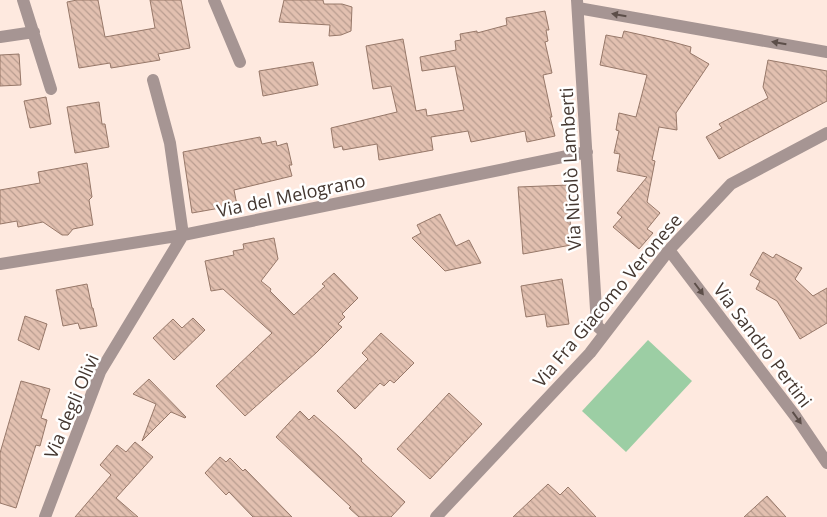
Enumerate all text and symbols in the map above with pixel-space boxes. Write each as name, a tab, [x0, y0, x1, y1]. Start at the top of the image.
one-way arrow	[611, 10, 627, 18]
one-way arrow	[771, 39, 787, 47]
street label: Via Nicolò Lamberti	[554, 87, 586, 251]
street label: Via del Melograno	[215, 168, 367, 222]
street label: Via Fra Giacomo Veronese	[527, 208, 687, 392]
street label: Via Sandro Pertini	[708, 278, 818, 412]
one-way arrow	[693, 282, 704, 295]
street label: Via degli Olivi	[38, 350, 104, 462]
one-way arrow	[791, 411, 802, 424]

